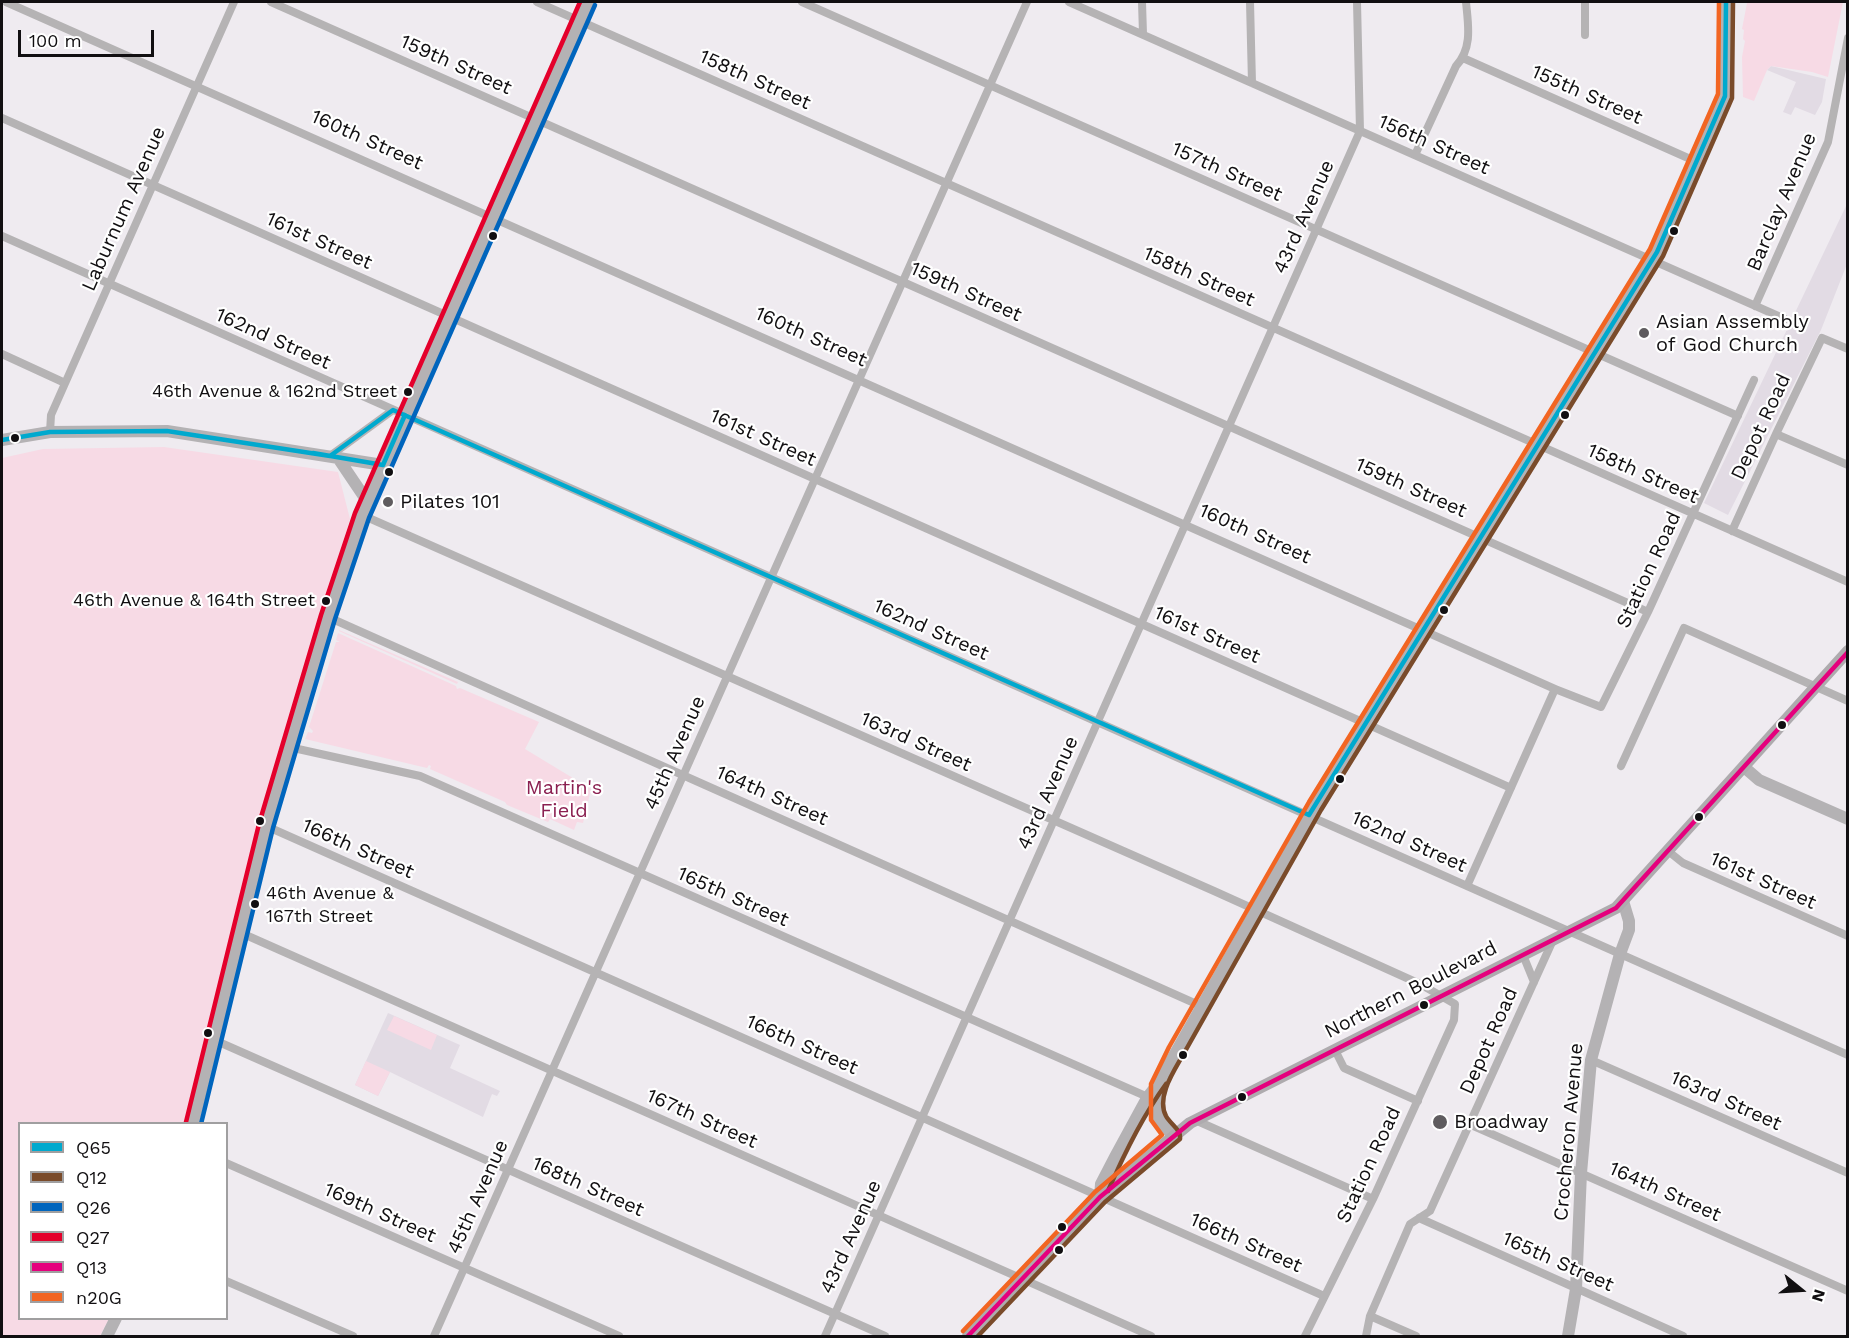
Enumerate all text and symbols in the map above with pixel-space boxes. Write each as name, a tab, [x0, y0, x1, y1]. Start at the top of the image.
scale bar	[21, 18, 158, 56]
text: 100 m	[29, 30, 82, 51]
street label: 159th Street	[397, 30, 515, 100]
street label: 158th Street	[696, 45, 814, 115]
street label: 155th Street	[1528, 60, 1646, 130]
street label: 160th Street	[307, 105, 427, 175]
street label: 156th Street	[1375, 110, 1493, 180]
street label: Laburnum Avenue	[77, 123, 171, 295]
street label: Barclay Avenue	[1742, 129, 1822, 275]
street label: 157th Street	[1168, 137, 1286, 207]
street label: 43rd Avenue	[1268, 156, 1340, 278]
street label: 161st Street	[262, 207, 376, 275]
unlabelled marker	[1668, 225, 1680, 237]
unlabelled marker	[487, 230, 499, 242]
street label: 158th Street	[1140, 242, 1258, 312]
street label: 159th Street	[907, 257, 1025, 327]
street label: 160th Street	[751, 302, 871, 372]
street label: 162nd Street	[212, 303, 334, 375]
place label: Asian Assembly of God Church	[1656, 310, 1809, 357]
marker: Asian Assembly of God Church	[1637, 326, 1651, 340]
street label: Depot Road	[1726, 370, 1796, 484]
place label: 46th Avenue & 162nd Street	[152, 381, 397, 403]
marker: 46th Avenue & 162nd Street	[402, 386, 414, 398]
street label: 161st Street	[706, 404, 820, 472]
unlabelled marker	[1559, 409, 1571, 421]
unlabelled marker	[9, 432, 21, 444]
street label: 158th Street	[1584, 439, 1702, 509]
street label: 159th Street	[1352, 453, 1470, 523]
unlabelled marker	[383, 466, 395, 478]
place label: Pilates 101	[400, 490, 500, 514]
marker: Pilates 101	[381, 495, 395, 509]
street label: 160th Street	[1195, 499, 1315, 569]
street label: Station Road	[1612, 508, 1686, 632]
place label: 46th Avenue & 164th Street	[73, 590, 315, 612]
street label: 162nd Street	[870, 594, 992, 666]
marker: 46th Avenue & 164th Street	[320, 595, 332, 607]
street label: 161st Street	[1150, 601, 1264, 669]
unlabelled marker	[1438, 604, 1450, 616]
street label: 45th Avenue	[639, 692, 711, 814]
street label: 163rd Street	[857, 707, 975, 777]
unlabelled marker	[1776, 719, 1788, 731]
street label: 43rd Avenue	[1012, 732, 1084, 854]
street label: 164th Street	[712, 761, 832, 831]
unlabelled marker	[1334, 773, 1346, 785]
park label: Martin's Field	[526, 776, 602, 823]
street label: 162nd Street	[1348, 806, 1470, 878]
unlabelled marker	[1693, 811, 1705, 823]
street label: 166th Street	[298, 814, 418, 884]
unlabelled marker	[254, 815, 266, 827]
street label: 161st Street	[1706, 847, 1820, 915]
street label: 165th Street	[674, 862, 792, 932]
place label: 46th Avenue & 167th Street	[266, 883, 394, 926]
marker: 46th Avenue & 167th Street	[249, 898, 261, 910]
street label: Northern Boulevard	[1321, 936, 1501, 1044]
street label: Depot Road	[1455, 984, 1523, 1098]
unlabelled marker	[1418, 999, 1430, 1011]
street label: 166th Street	[742, 1010, 862, 1080]
unlabelled marker	[202, 1027, 214, 1039]
street label: Crocheron Avenue	[1549, 1042, 1589, 1222]
unlabelled marker	[1177, 1049, 1189, 1061]
street label: 163rd Street	[1667, 1066, 1785, 1136]
street label: 167th Street	[643, 1084, 761, 1154]
unlabelled marker	[1236, 1091, 1248, 1103]
street label: Station Road	[1332, 1103, 1406, 1227]
place label: Broadway	[1454, 1110, 1548, 1134]
marker: Broadway	[1431, 1113, 1449, 1131]
legend	[18, 1122, 228, 1320]
street label: 45th Avenue	[442, 1136, 514, 1258]
text: Q65	[76, 1137, 111, 1158]
street label: 168th Street	[528, 1152, 648, 1222]
street label: 164th Street	[1605, 1157, 1725, 1227]
text: Q12	[76, 1167, 107, 1188]
street label: 43rd Avenue	[815, 1176, 887, 1298]
street label: 169th Street	[320, 1178, 440, 1248]
text: Q26	[76, 1197, 111, 1218]
street label: 166th Street	[1186, 1208, 1306, 1278]
unlabelled marker	[1056, 1221, 1068, 1233]
text: Q27	[76, 1227, 110, 1248]
street label: 165th Street	[1499, 1227, 1617, 1297]
unlabelled marker	[1053, 1244, 1065, 1256]
text: Q13	[76, 1257, 107, 1278]
north arrow	[1771, 1260, 1831, 1320]
text: n20G	[76, 1287, 122, 1308]
text: N	[1808, 1287, 1829, 1304]

